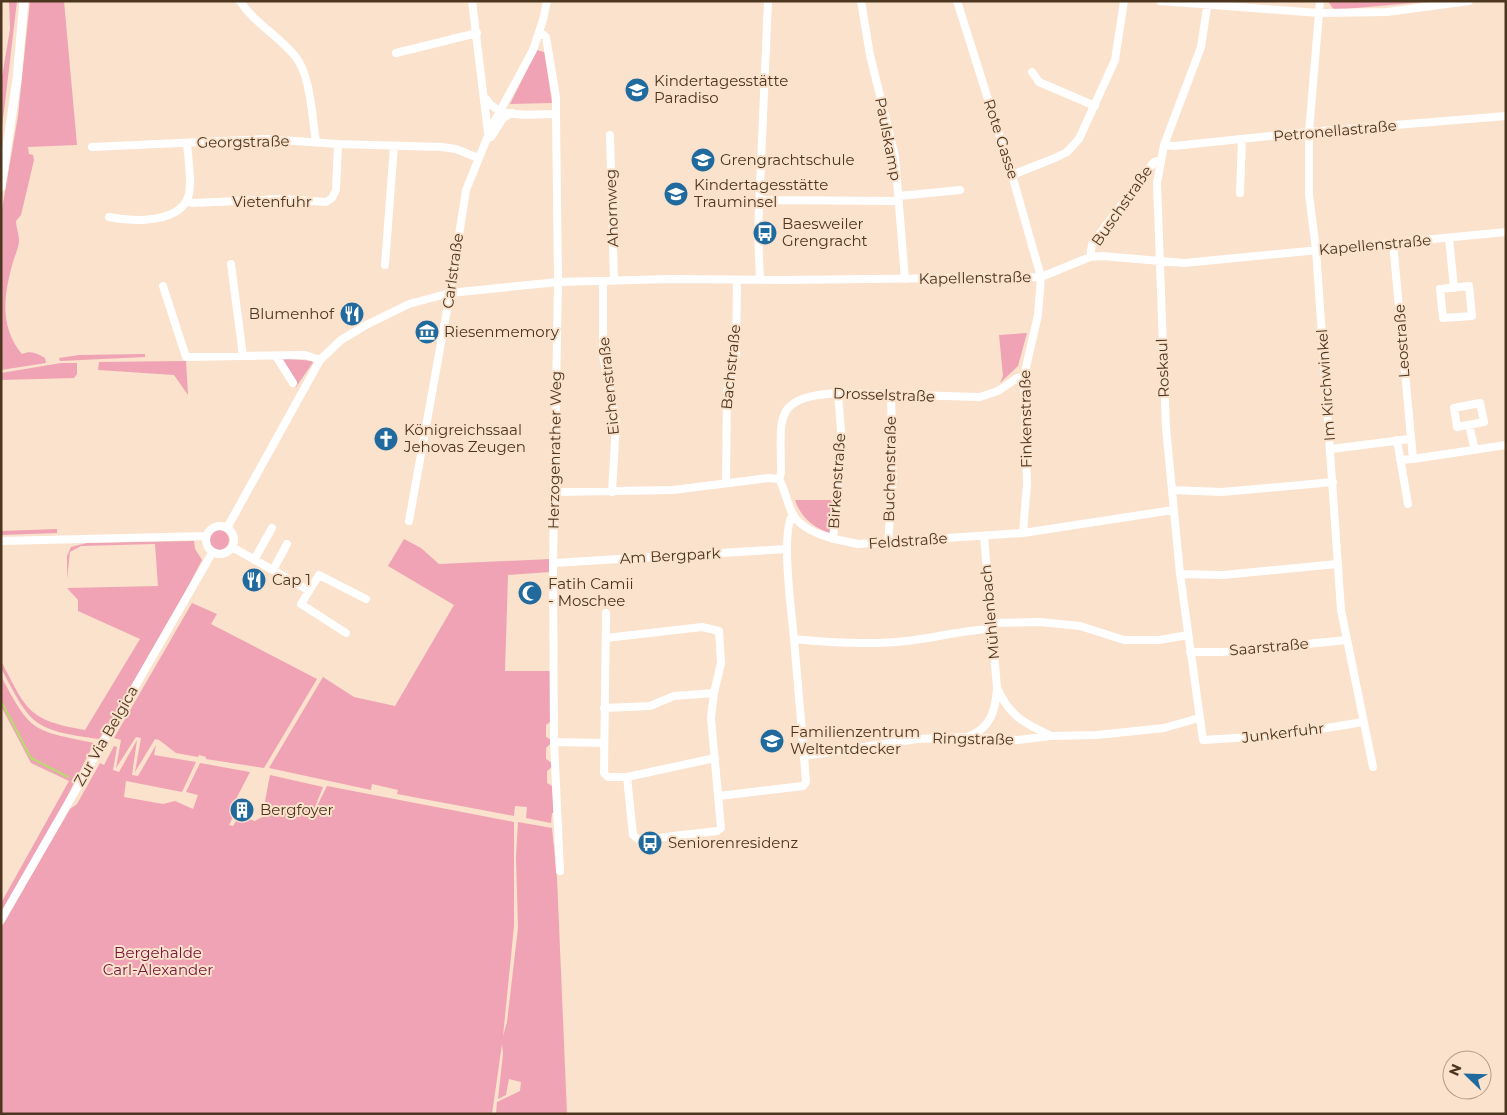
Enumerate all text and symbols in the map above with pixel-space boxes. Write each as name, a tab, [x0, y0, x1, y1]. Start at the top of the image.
place label: Kindertagesstätte Paradiso	[654, 71, 788, 107]
school or university icon: Kindertagesstätte Paradiso	[624, 77, 650, 103]
street label: Paulskamp	[871, 96, 906, 182]
street label: Rote Gasse	[980, 96, 1023, 181]
street label: Petronellastraße	[1272, 116, 1397, 145]
street label: Georgstraße	[196, 131, 290, 152]
school or university icon: Grengrachtschule	[690, 147, 716, 173]
place label: Grengrachtschule	[720, 150, 855, 169]
street label: Buschstraße	[1087, 162, 1156, 250]
street label: Ahornweg	[601, 168, 622, 248]
place label: Kindertagesstätte Trauminsel	[694, 175, 828, 211]
school or university icon: Kindertagesstätte Trauminsel	[663, 181, 689, 207]
street label: Vietenfuhr	[232, 192, 312, 211]
place label: Baesweiler Grengracht	[782, 214, 868, 250]
bus stop icon: Baesweiler Grengracht	[752, 220, 778, 246]
street label: Kapellenstraße	[1318, 230, 1432, 259]
street label: Carlstraße	[438, 232, 467, 310]
street label: Kapellenstraße	[919, 267, 1031, 288]
restaurant icon: Blumenhof	[339, 301, 365, 327]
street label: Leostraße	[1389, 303, 1414, 379]
place label: Blumenhof	[249, 304, 335, 323]
museum icon: Riesenmemory	[414, 319, 440, 345]
place label: Riesenmemory	[444, 322, 560, 341]
street label: Bachstraße	[717, 324, 744, 410]
street label: Im Kirchwinkel	[1312, 328, 1339, 442]
street label: Eichenstraße	[594, 336, 623, 436]
street label: Roskaul	[1152, 338, 1173, 398]
street label: Finkenstraße	[1015, 370, 1036, 468]
street label: Herzogenrather Weg	[544, 371, 565, 529]
street label: Drosselstraße	[833, 383, 935, 406]
street label: Buchenstraße	[879, 416, 900, 522]
place label: Königreichssaal Jehovas Zeugen	[403, 420, 526, 456]
church icon: Königreichssaal Jehovas Zeugen	[373, 426, 399, 452]
street label: Birkenstraße	[824, 432, 849, 529]
street label: Feldstraße	[868, 528, 948, 553]
street label: Am Bergpark	[619, 543, 721, 568]
street label: Mühlenbach	[976, 564, 1003, 660]
restaurant icon: Cap 1	[241, 567, 267, 593]
place label: Cap 1	[272, 570, 311, 589]
place label: Fatih Camii - Moschee	[548, 574, 634, 610]
mosque icon: Fatih Camii - Moschee	[517, 580, 543, 606]
street label: Saarstraße	[1228, 634, 1309, 659]
street label: Zur Via Belgica	[69, 682, 142, 789]
street label: Junkerfuhr	[1240, 718, 1325, 747]
place label: Familienzentrum Weltentdecker	[790, 722, 920, 758]
school or university icon: Familienzentrum Weltentdecker	[759, 728, 785, 754]
street label: Ringstraße	[932, 728, 1014, 749]
building icon: Bergfoyer	[229, 797, 255, 823]
place label: Bergfoyer	[260, 800, 334, 819]
bus stop icon: Seniorenresidenz	[637, 830, 663, 856]
place label: Seniorenresidenz	[668, 833, 798, 852]
park label: Bergehalde Carl-Alexander	[103, 943, 213, 979]
north arrow	[1442, 1050, 1492, 1100]
text: N	[1445, 1061, 1466, 1079]

